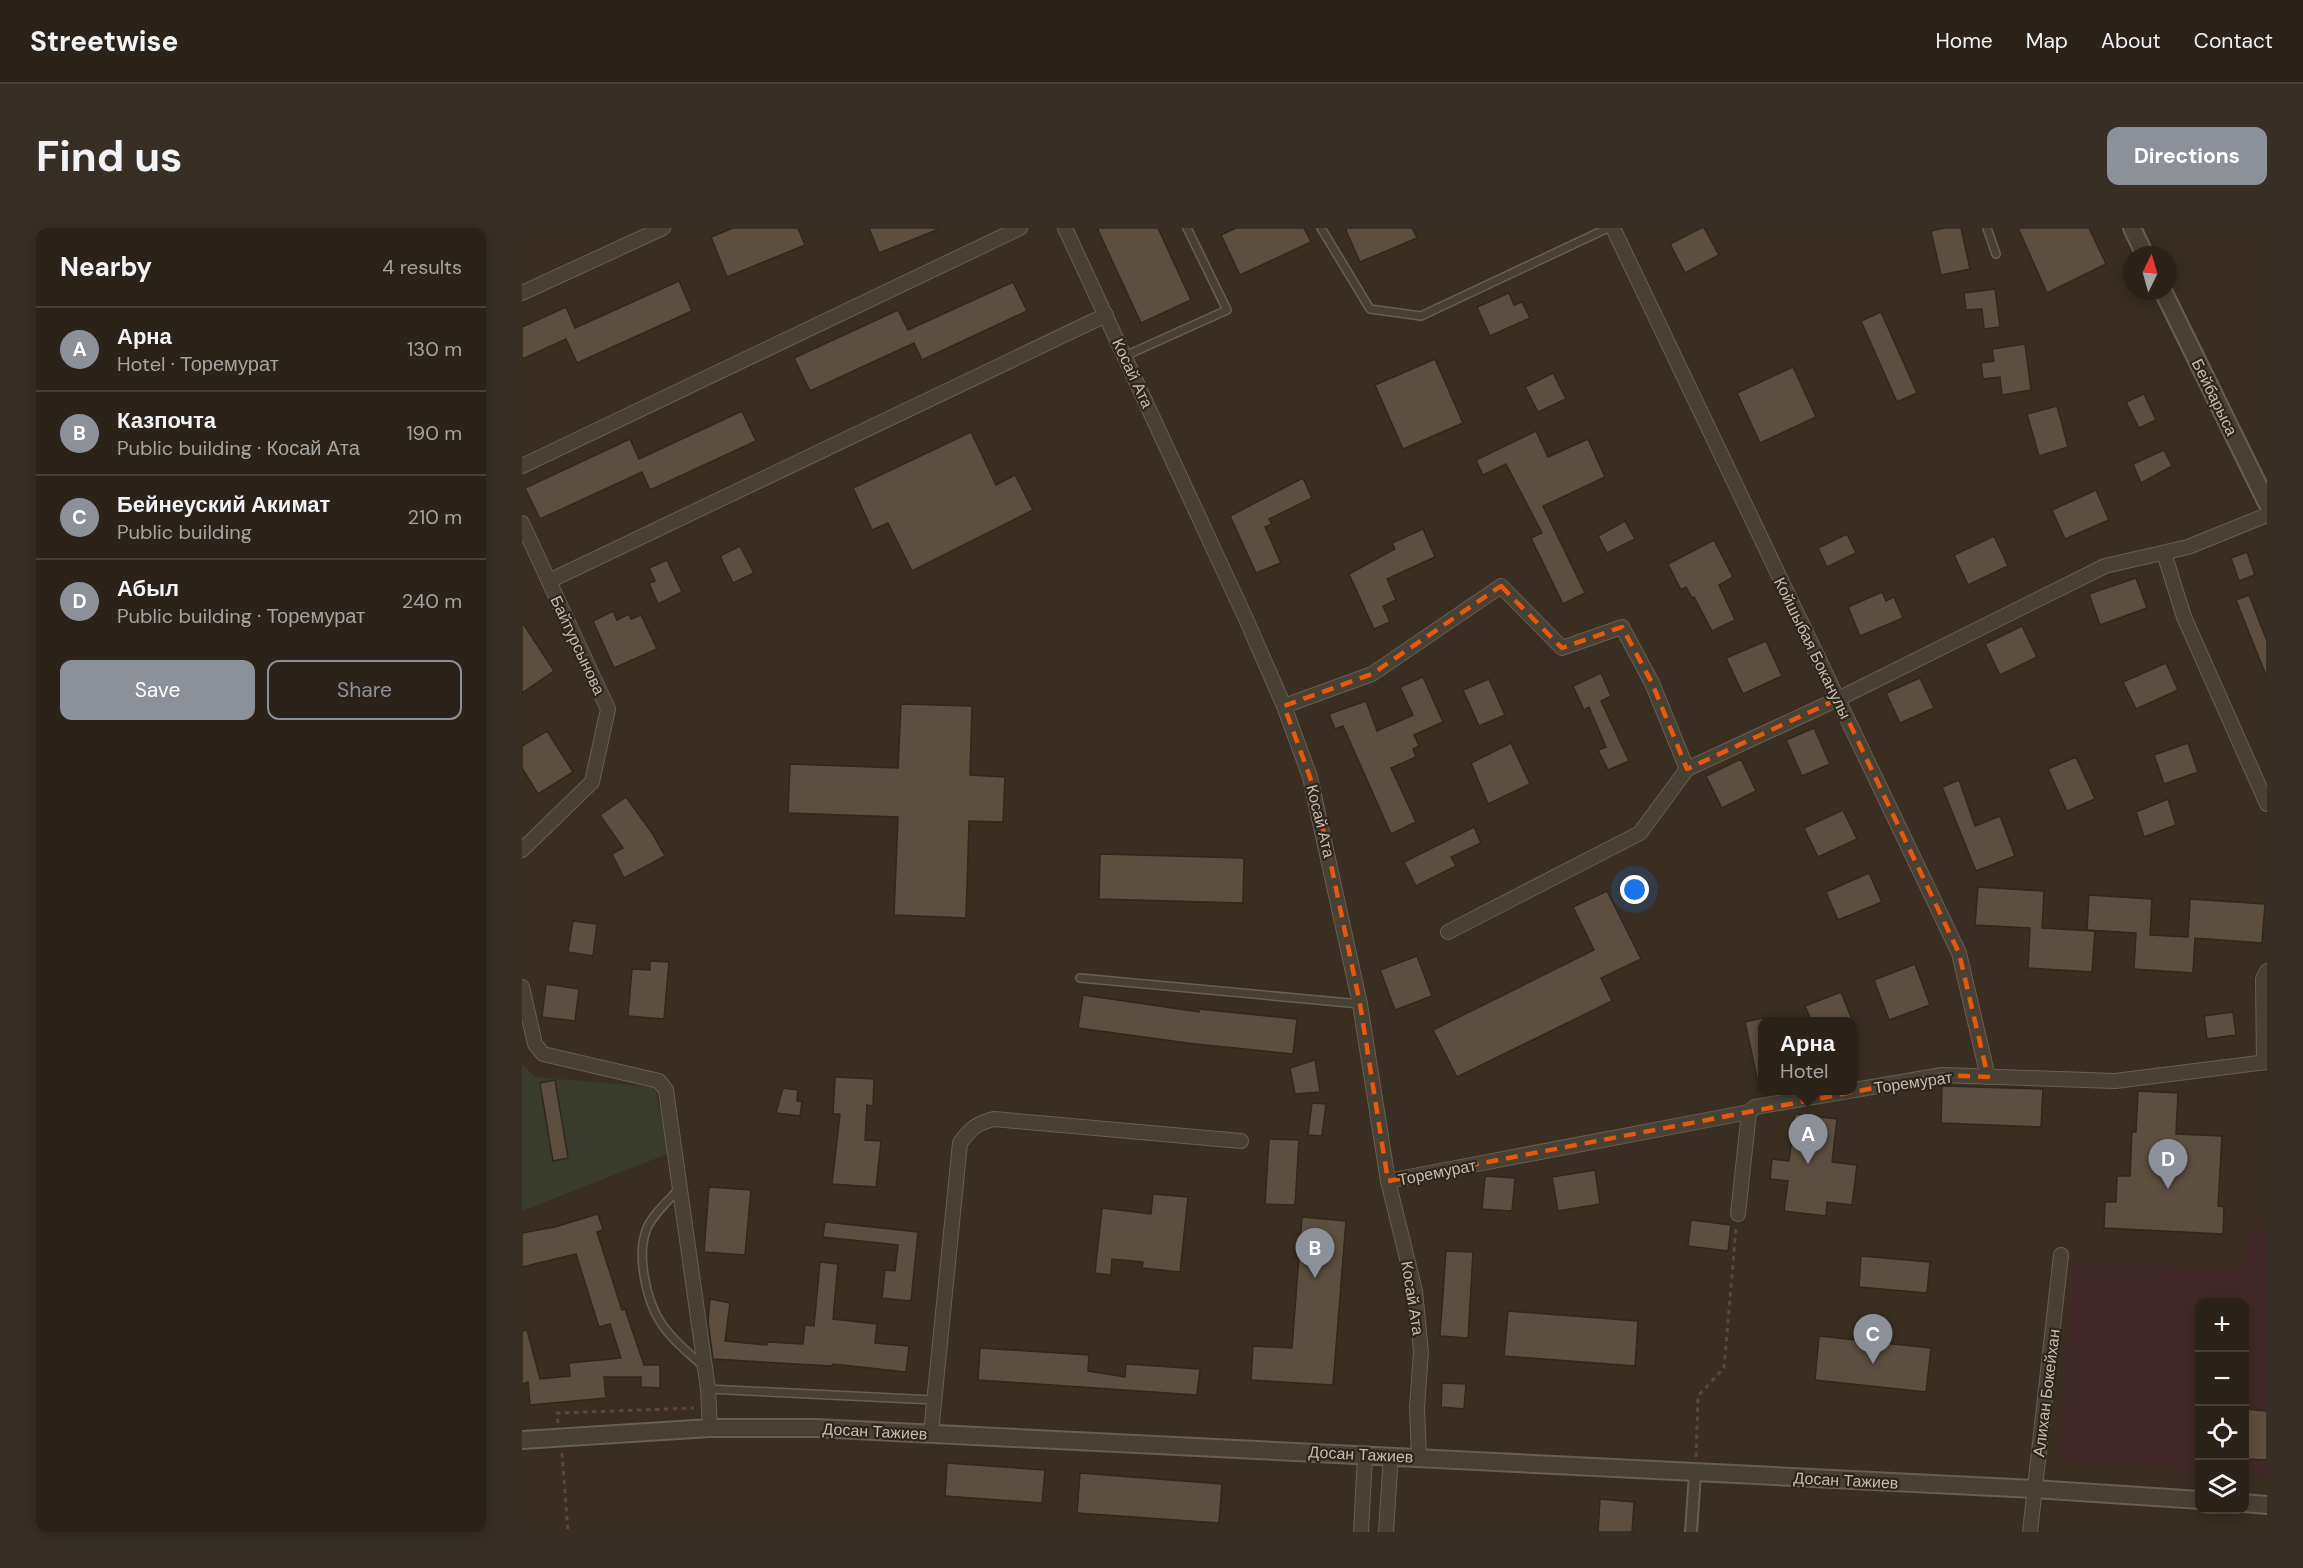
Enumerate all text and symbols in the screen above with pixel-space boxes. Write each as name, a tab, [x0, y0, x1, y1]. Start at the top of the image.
text: Streetwise	[30, 23, 178, 60]
text: Home	[1935, 27, 1993, 55]
text: Map	[2026, 27, 2068, 55]
text: About	[2101, 27, 2161, 55]
text: Contact	[2194, 27, 2273, 55]
button: Directions	[2107, 127, 2267, 185]
text: Find us	[36, 129, 182, 184]
north arrow	[2123, 246, 2177, 300]
text: Nearby	[60, 250, 152, 284]
text: 4 results	[382, 254, 462, 280]
text: Арна	[117, 322, 172, 351]
street label: Косай Ата	[1107, 335, 1158, 412]
text: A	[72, 336, 87, 362]
text: 130 m	[407, 336, 462, 362]
text: Hotel · Торемурат	[117, 351, 279, 377]
street label: Бейбарыса	[2187, 355, 2242, 439]
text: Казпочта	[117, 406, 216, 435]
text: B	[73, 420, 86, 446]
text: 190 m	[406, 420, 462, 446]
text: Public building · Косай Ата	[117, 435, 360, 461]
text: Бейнеуский Акимат	[117, 490, 330, 519]
text: C	[72, 504, 87, 530]
text: 210 m	[407, 504, 462, 530]
text: Public building	[117, 519, 252, 545]
text: Абыл	[117, 574, 179, 603]
street label: Койшыбая Боканулы	[1769, 574, 1856, 723]
text: D	[72, 588, 87, 614]
text: 240 m	[402, 588, 462, 614]
street label: Байтурсынова	[545, 592, 610, 698]
text: Public building · Торемурат	[117, 603, 365, 629]
button: Save	[60, 660, 255, 720]
button: Share	[267, 660, 462, 720]
street label: Косай Ата	[1301, 782, 1340, 860]
your location	[1620, 875, 1649, 904]
popup	[1758, 1017, 1857, 1095]
text: Арна	[1780, 1029, 1835, 1058]
text: Hotel	[1780, 1058, 1829, 1084]
street label: Торемурат	[1872, 1067, 1954, 1098]
pin: A	[1788, 1114, 1828, 1164]
pin: D	[2148, 1140, 2188, 1189]
street label: Торемурат	[1396, 1155, 1479, 1190]
pin: B	[1296, 1228, 1334, 1278]
street label: Косай Ата	[1396, 1260, 1429, 1337]
map controls	[2195, 1298, 2249, 1514]
button: +	[2195, 1298, 2249, 1352]
pin: C	[1854, 1314, 1892, 1364]
street label: Алихан Бокейхан	[2028, 1328, 2065, 1458]
button: −	[2195, 1352, 2249, 1406]
button: locate	[2195, 1406, 2249, 1460]
street label: Досан Тажиев	[822, 1418, 928, 1445]
street label: Досан Тажиев	[1308, 1441, 1414, 1468]
button: layers	[2195, 1460, 2249, 1514]
street label: Досан Тажиев	[1793, 1467, 1899, 1494]

